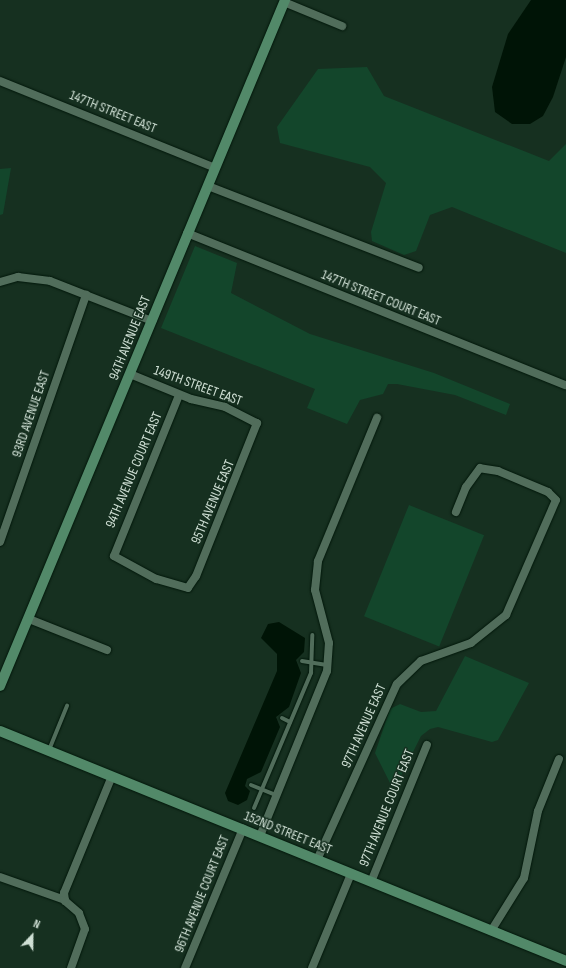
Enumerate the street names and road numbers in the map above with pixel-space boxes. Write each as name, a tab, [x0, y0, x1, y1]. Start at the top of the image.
street label: 147TH STREET EAST	[67, 87, 159, 137]
street label: 147TH STREET COURT EAST	[319, 266, 443, 330]
street label: 94TH AVENUE EAST	[105, 293, 155, 383]
street label: 149TH STREET EAST	[152, 362, 244, 410]
street label: 93RD AVENUE EAST	[8, 368, 54, 460]
street label: 94TH AVENUE COURT EAST	[102, 410, 166, 530]
street label: 95TH AVENUE EAST	[188, 457, 238, 547]
street label: 97TH AVENUE EAST	[338, 681, 390, 771]
street label: 97TH AVENUE COURT EAST	[356, 747, 418, 869]
street label: 152ND STREET EAST	[242, 808, 334, 858]
street label: 96TH AVENUE COURT EAST	[171, 833, 233, 955]

